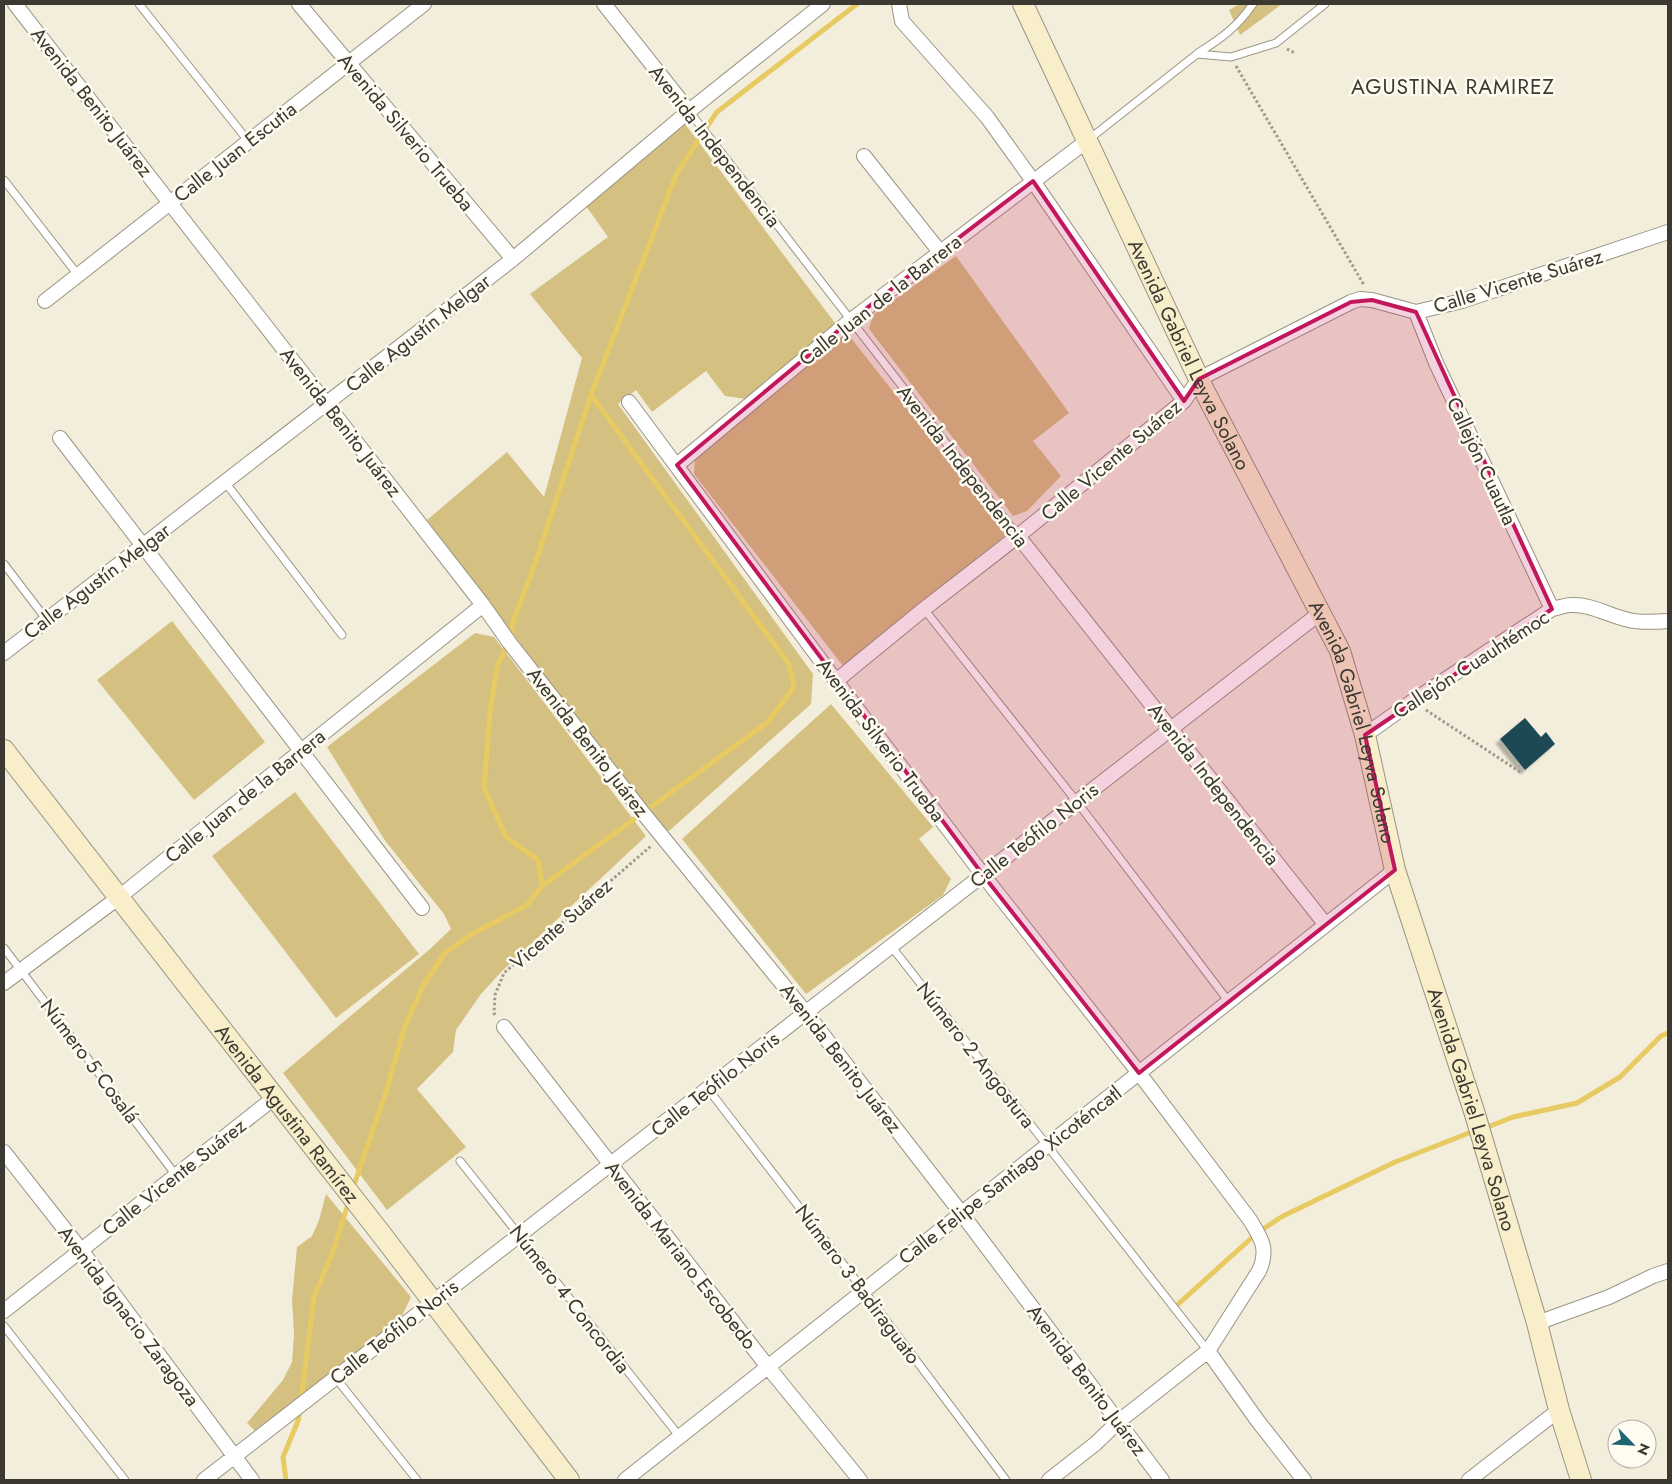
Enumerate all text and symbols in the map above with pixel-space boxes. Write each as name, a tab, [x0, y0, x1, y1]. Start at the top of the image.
street label: Avenida Benito Juárez	[24, 21, 159, 183]
street label: Avenida Silverio Trueba	[331, 47, 481, 218]
street label: Avenida Independencia	[642, 59, 787, 234]
district label: AGUSTINA RAMIREZ	[1351, 72, 1555, 102]
street label: Calle Juan Escutia	[168, 95, 303, 210]
street label: Calle Juan de la Barrera	[793, 228, 968, 373]
street label: Avenida Gabriel Leyva Solano	[1120, 234, 1257, 476]
street label: Calle Vicente Suárez	[1430, 242, 1606, 321]
street label: Calle Agustín Melgar	[339, 267, 497, 399]
street label: Avenida Benito Juárez	[273, 341, 408, 503]
street label: Avenida Independencia	[890, 379, 1035, 554]
street label: Callejón Cuautla	[1439, 392, 1524, 530]
street label: Calle Vicente Suárez	[1035, 393, 1188, 528]
street label: Calle Agustín Melgar	[18, 516, 177, 646]
street label: Avenida Gabriel Leyva Solano	[1301, 595, 1403, 846]
street label: Callejón Cuauhtémoc	[1387, 603, 1555, 726]
street label: Avenida Silverio Trueba	[809, 652, 952, 828]
street label: Avenida Benito Juárez	[520, 661, 655, 823]
street label: Avenida Independencia	[1141, 697, 1286, 872]
street label: Calle Juan de la Barrera	[159, 722, 332, 870]
street label: Calle Teófilo Noris	[964, 776, 1105, 895]
street label: Vicente Suárez	[504, 872, 619, 977]
street label: Número 2 Angostura	[909, 976, 1042, 1135]
street label: Avenida Benito Juárez	[773, 977, 908, 1139]
street label: Avenida Gabriel Leyva Solano	[1420, 984, 1523, 1235]
street label: Número 5 Cosalá	[33, 993, 146, 1130]
street label: Avenida Agustina Ramírez	[208, 1018, 366, 1210]
street label: Calle Teófilo Noris	[645, 1025, 786, 1144]
street label: Calle Felipe Santiago Xicoténcatl	[893, 1079, 1128, 1272]
street label: Calle Vicente Suárez	[96, 1112, 252, 1243]
street label: Avenida Mariano Escobedo	[598, 1155, 764, 1356]
street label: Número 3 Badiraguato	[788, 1198, 927, 1370]
street label: Número 4 Concordia	[502, 1219, 637, 1380]
street label: Avenida Ignacio Zaragoza	[51, 1220, 206, 1413]
street label: Calle Teófilo Noris	[324, 1273, 465, 1392]
street label: Avenida Benito Juárez	[1020, 1298, 1153, 1462]
north arrow	[1607, 1419, 1657, 1469]
text: N	[1632, 1440, 1655, 1458]

